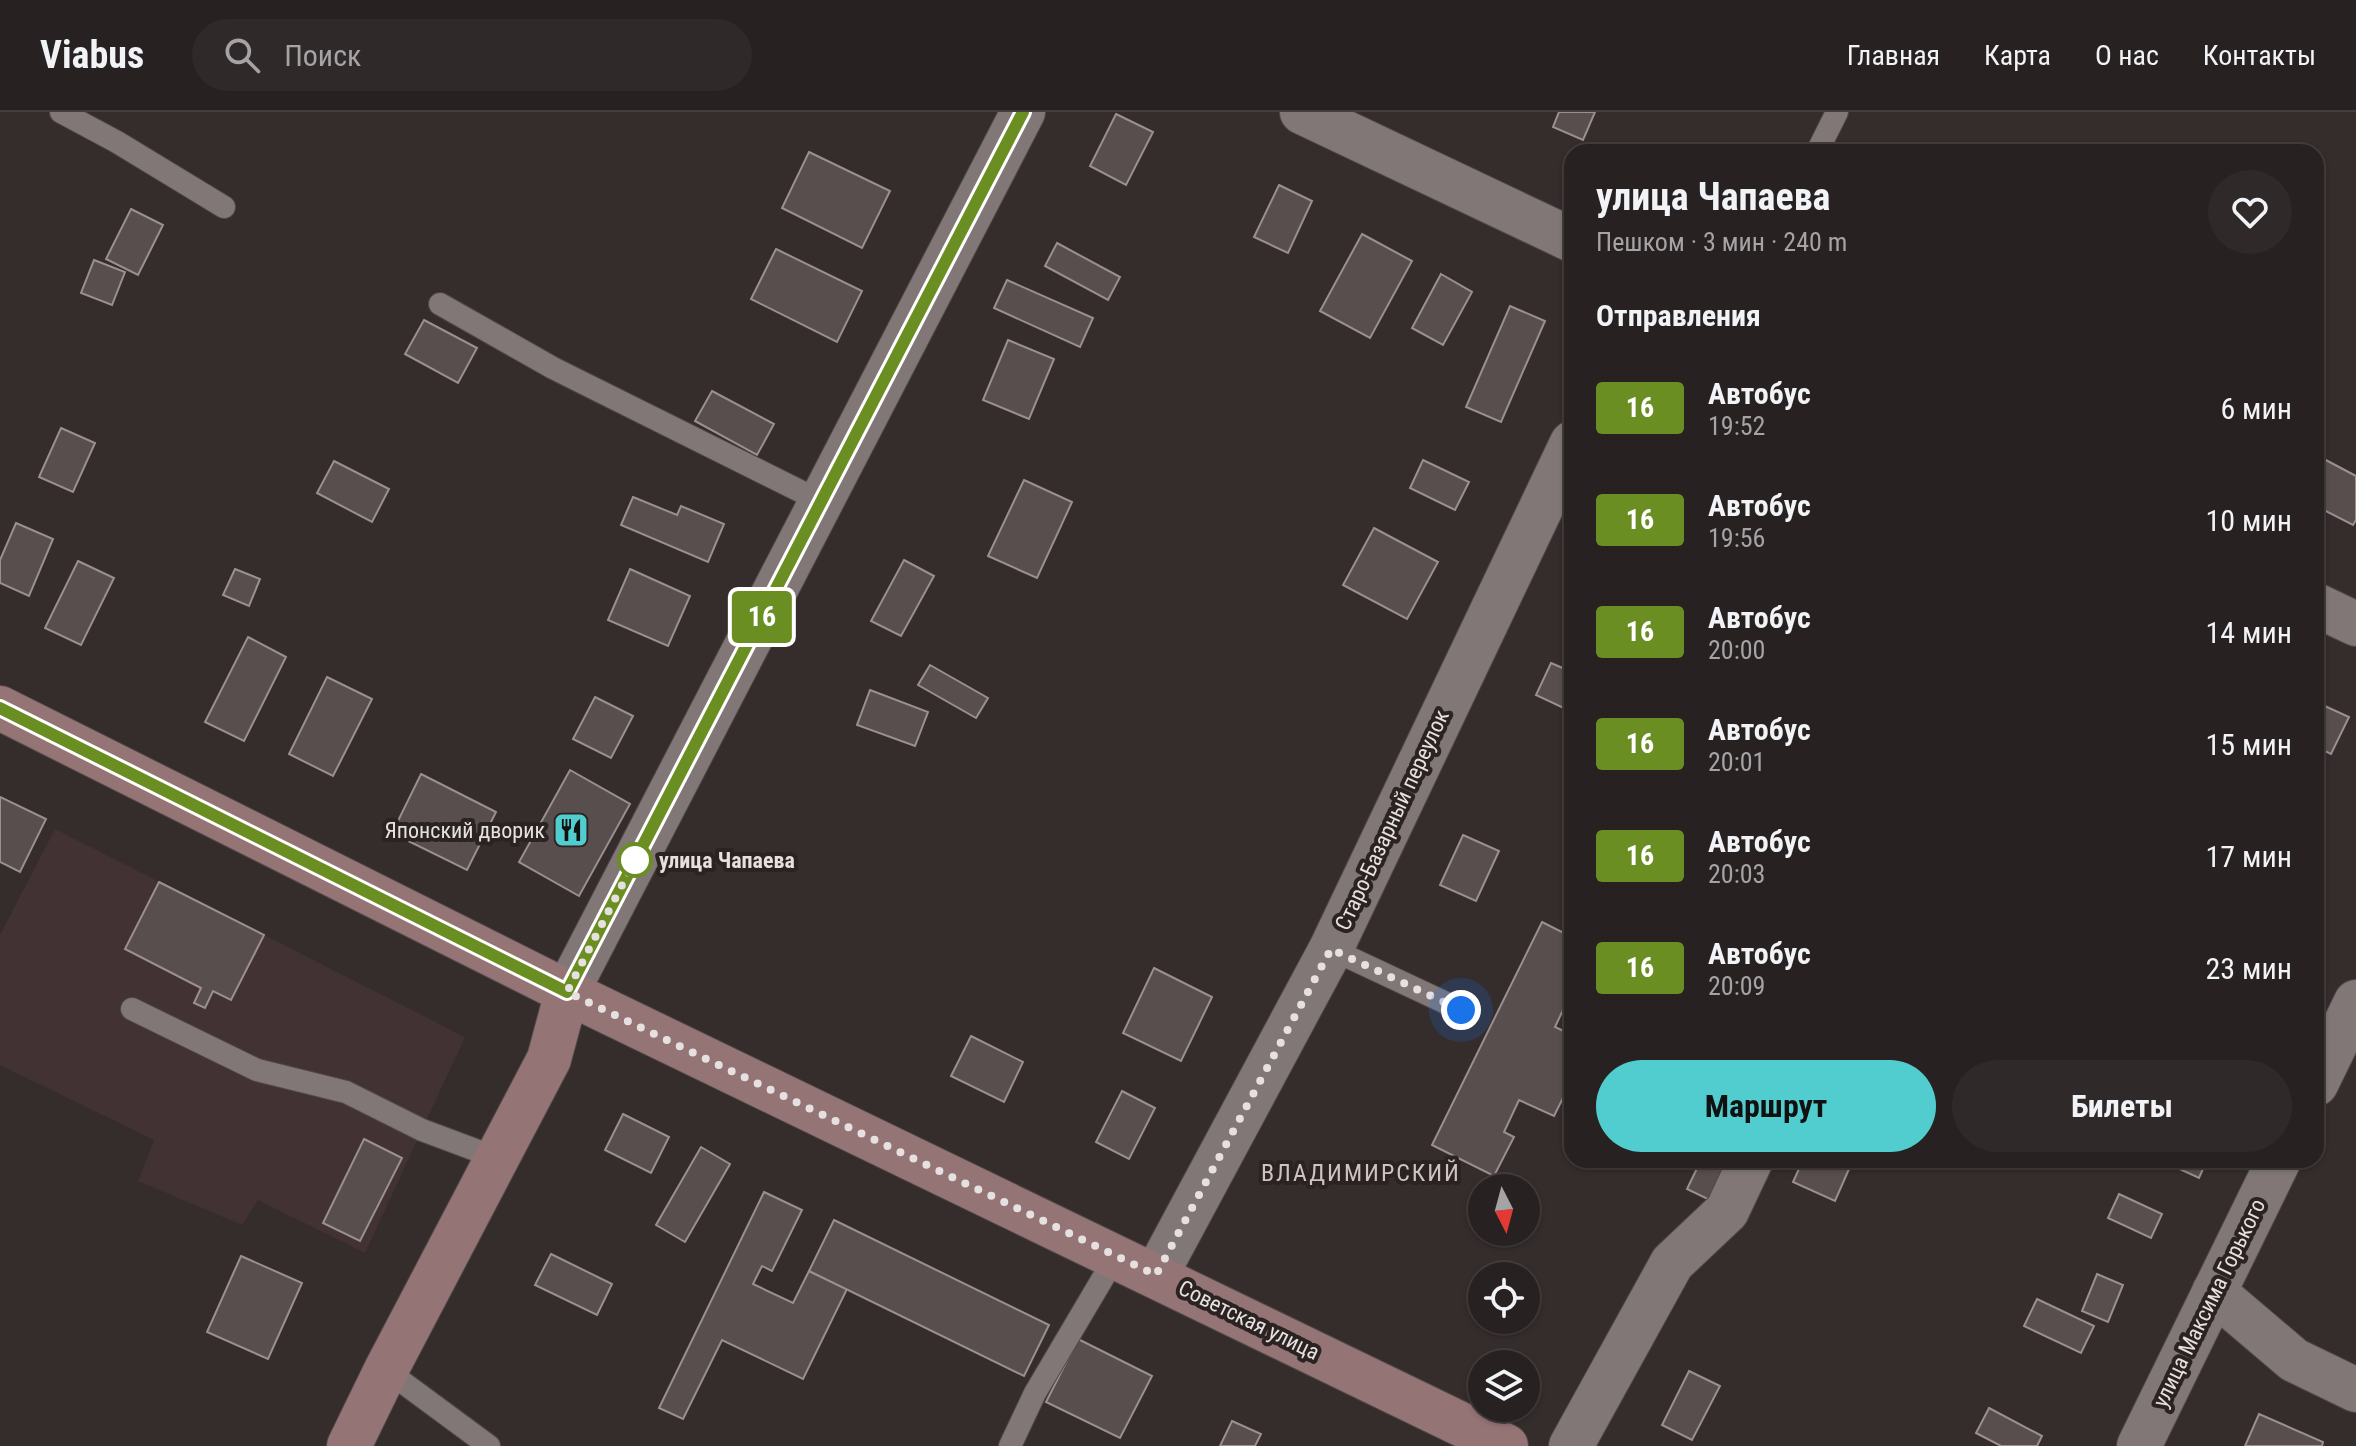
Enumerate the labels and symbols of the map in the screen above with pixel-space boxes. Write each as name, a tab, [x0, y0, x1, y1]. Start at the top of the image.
line badge: 16	[726, 591, 798, 643]
street label: Старо-Базарный переулок	[1330, 706, 1454, 934]
restaurant icon: Японский дворик	[552, 811, 590, 849]
place label: Японский дворик	[384, 818, 545, 843]
marker: улица Чапаева	[618, 843, 652, 877]
place label: улица Чапаева	[659, 848, 795, 873]
your location	[1441, 990, 1481, 1030]
district label: ВЛАДИМИРСКИЙ	[1261, 1159, 1461, 1187]
north arrow	[1468, 1174, 1540, 1246]
street label: улица Максима Горького	[2148, 1195, 2270, 1411]
street label: Советская улица	[1175, 1275, 1323, 1365]

